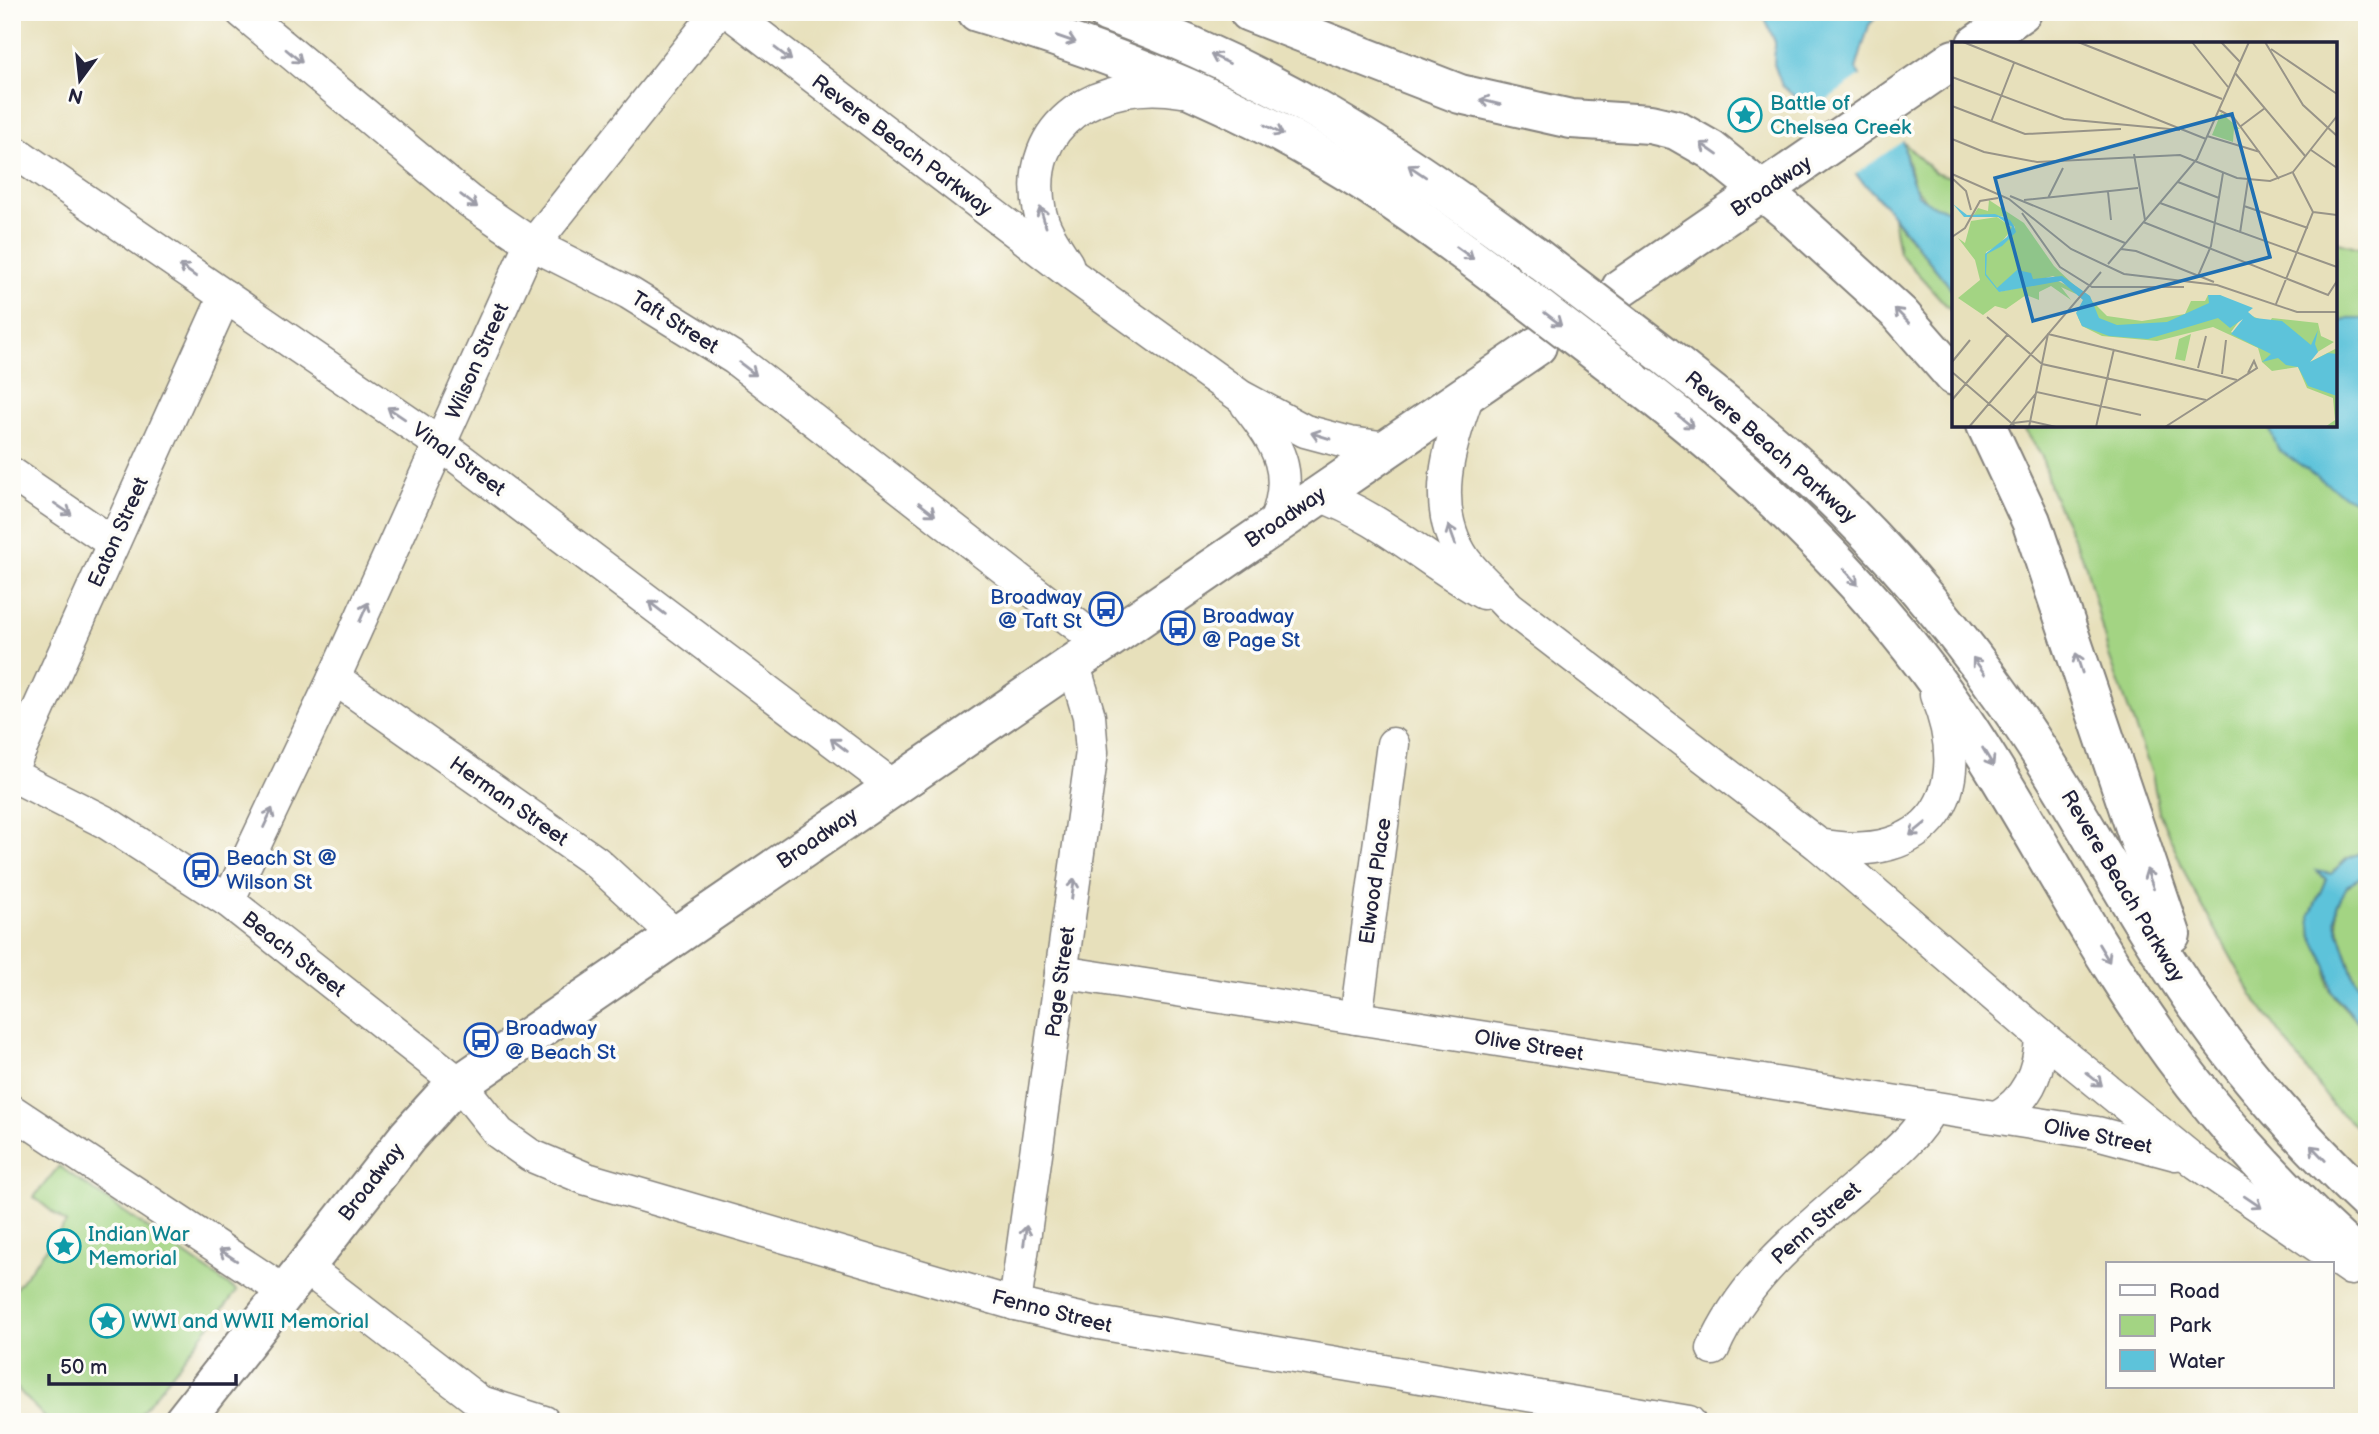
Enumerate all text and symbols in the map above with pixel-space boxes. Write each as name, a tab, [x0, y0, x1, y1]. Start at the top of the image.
one-way arrow	[1054, 34, 1076, 46]
inset map	[1952, 42, 2337, 427]
north arrow	[46, 46, 116, 116]
one-way arrow	[774, 46, 792, 61]
one-way arrow	[285, 48, 303, 64]
one-way arrow	[1210, 52, 1231, 65]
street label: Revere Beach Parkway	[807, 69, 997, 222]
text: N	[66, 82, 86, 108]
place label: Battle of Chelsea Creek	[1770, 91, 1912, 140]
one-way arrow	[1479, 95, 1502, 108]
place icon: Battle of Chelsea Creek	[1726, 96, 1764, 134]
one-way arrow	[1264, 123, 1284, 137]
one-way arrow	[1700, 142, 1719, 156]
street label: Broadway	[1726, 150, 1817, 222]
one-way arrow	[1408, 164, 1428, 178]
one-way arrow	[460, 194, 478, 209]
one-way arrow	[1036, 207, 1048, 229]
one-way arrow	[1455, 246, 1474, 260]
one-way arrow	[179, 264, 198, 278]
street label: Taft Street	[626, 286, 723, 359]
street label: Wilson Street	[441, 299, 514, 423]
one-way arrow	[1893, 308, 1910, 325]
one-way arrow	[1543, 311, 1561, 326]
one-way arrow	[738, 361, 757, 376]
street label: Revere Beach Parkway	[1680, 366, 1862, 529]
one-way arrow	[387, 406, 406, 421]
one-way arrow	[1676, 413, 1694, 429]
street label: Vinal Street	[407, 417, 511, 502]
one-way arrow	[1310, 428, 1332, 441]
street label: Eaton Street	[83, 473, 154, 591]
street label: Broadway	[1240, 481, 1331, 553]
one-way arrow	[918, 501, 936, 516]
one-way arrow	[53, 502, 72, 516]
one-way arrow	[1445, 524, 1458, 546]
one-way arrow	[1843, 567, 1859, 585]
place label: Broadway @ Taft St	[990, 585, 1083, 634]
bus stop icon: Broadway @ Taft St	[1087, 590, 1125, 628]
one-way arrow	[648, 600, 667, 615]
one-way arrow	[358, 601, 371, 623]
place label: Broadway @ Page St	[1202, 604, 1301, 653]
bus stop icon: Broadway @ Page St	[1159, 609, 1197, 647]
one-way arrow	[2071, 653, 2084, 675]
one-way arrow	[1972, 657, 1987, 676]
one-way arrow	[830, 737, 848, 752]
one-way arrow	[1982, 747, 1996, 767]
street label: Herman Street	[444, 751, 573, 852]
street label: Revere Beach Parkway	[2055, 786, 2190, 987]
street label: Broadway	[772, 802, 863, 874]
one-way arrow	[262, 807, 275, 828]
street label: Elwood Place	[1354, 816, 1397, 946]
one-way arrow	[1909, 821, 1927, 836]
place label: Beach St @ Wilson St	[226, 846, 337, 895]
bus stop icon: Beach St @ Wilson St	[182, 851, 220, 889]
one-way arrow	[2143, 868, 2156, 890]
one-way arrow	[1067, 879, 1080, 901]
street label: Beach Street	[237, 906, 351, 1003]
street label: Page Street	[1040, 924, 1081, 1039]
one-way arrow	[2097, 943, 2111, 963]
place label: Broadway @ Beach St	[505, 1016, 616, 1065]
bus stop icon: Broadway @ Beach St	[462, 1021, 500, 1059]
street label: Olive Street	[1473, 1025, 1586, 1067]
one-way arrow	[2084, 1071, 2102, 1087]
street label: Olive Street	[2041, 1114, 2155, 1159]
street label: Broadway	[333, 1138, 410, 1226]
one-way arrow	[2310, 1145, 2327, 1162]
street label: Penn Street	[1767, 1176, 1867, 1270]
one-way arrow	[2243, 1195, 2262, 1210]
place label: Indian War Memorial	[88, 1222, 190, 1271]
one-way arrow	[1018, 1225, 1031, 1248]
place icon: Indian War Memorial	[45, 1227, 83, 1265]
one-way arrow	[219, 1248, 238, 1262]
legend	[2106, 1262, 2334, 1388]
text: Road	[2169, 1279, 2220, 1304]
street label: Fenno Street	[989, 1284, 1115, 1339]
place icon: WWI and WWII Memorial	[88, 1302, 126, 1340]
place label: WWI and WWII Memorial	[132, 1309, 369, 1334]
text: Park	[2169, 1313, 2212, 1338]
scale bar	[49, 1343, 236, 1387]
text: Water	[2169, 1349, 2225, 1374]
text: 50 m	[60, 1355, 107, 1380]

